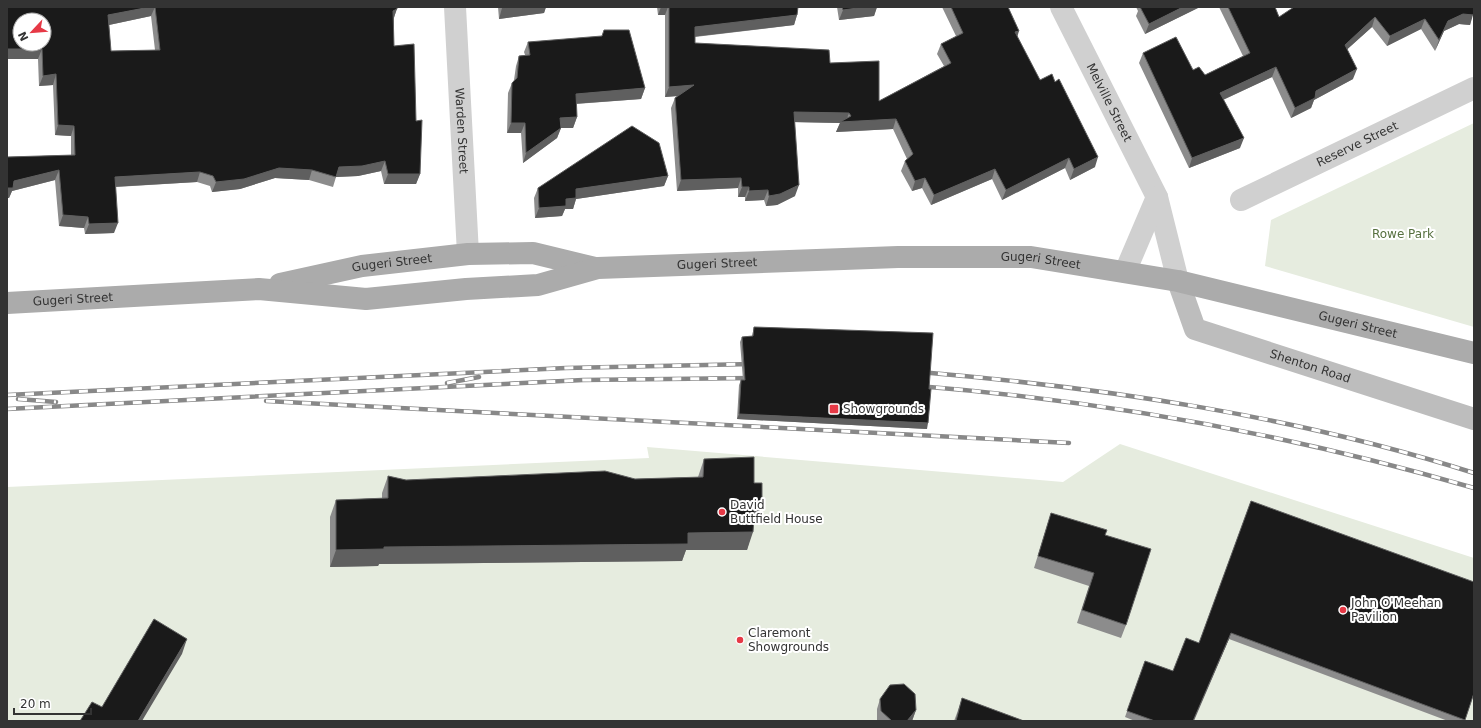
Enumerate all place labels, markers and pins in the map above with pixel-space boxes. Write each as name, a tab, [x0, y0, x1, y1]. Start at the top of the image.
place label: Showgrounds	[843, 402, 924, 416]
marker: Showgrounds	[828, 403, 840, 415]
place label: David Buttfield House	[730, 498, 823, 526]
marker: David Buttfield House	[717, 507, 727, 517]
place label: John O'Meehan Pavilion	[1350, 596, 1441, 624]
marker: John O'Meehan Pavilion	[1338, 605, 1348, 615]
place label: Claremont Showgrounds	[748, 626, 829, 654]
marker: Claremont Showgrounds	[735, 635, 745, 645]

